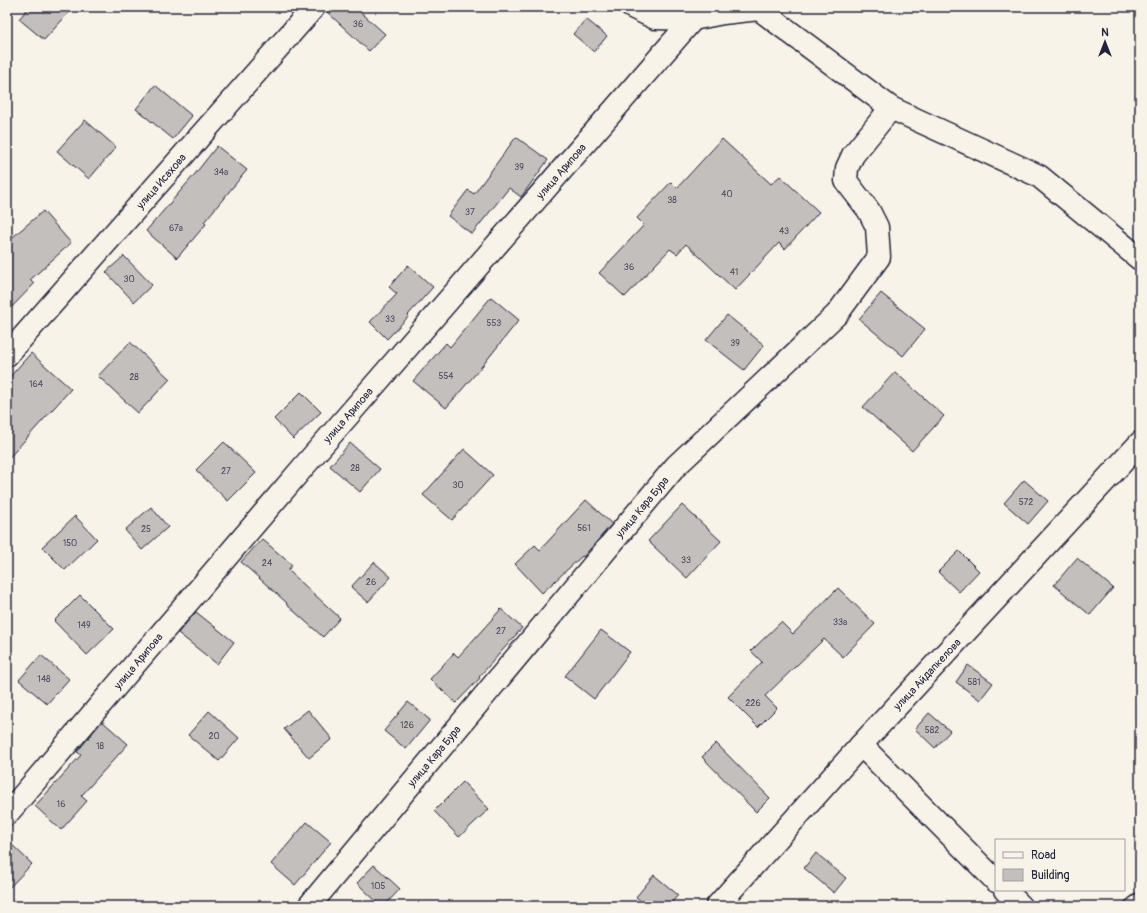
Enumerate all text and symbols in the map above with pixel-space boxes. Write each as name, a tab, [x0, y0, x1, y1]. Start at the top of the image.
house number: 36	[353, 19, 363, 30]
north arrow	[1085, 22, 1125, 62]
text: N	[1101, 26, 1109, 39]
street label: улица Арипова	[533, 141, 589, 202]
street label: улица Исахова	[133, 151, 189, 212]
house number: 39	[514, 162, 524, 173]
house number: 34а	[214, 167, 228, 178]
house number: 40	[721, 189, 733, 200]
house number: 38	[667, 195, 677, 206]
house number: 37	[465, 207, 475, 218]
house number: 67а	[169, 223, 183, 234]
house number: 43	[779, 226, 789, 237]
house number: 36	[624, 262, 634, 273]
house number: 41	[730, 267, 738, 278]
house number: 30	[123, 274, 135, 285]
house number: 33	[385, 314, 395, 325]
house number: 553	[487, 318, 501, 329]
house number: 39	[730, 338, 740, 349]
house number: 554	[439, 371, 454, 382]
house number: 28	[129, 372, 139, 383]
house number: 164	[29, 379, 44, 390]
street label: улица Арипова	[320, 385, 376, 446]
house number: 28	[350, 463, 360, 474]
house number: 27	[221, 466, 231, 477]
street label: улица Кара Бура	[612, 474, 672, 541]
house number: 30	[452, 480, 464, 491]
house number: 572	[1019, 497, 1033, 508]
house number: 561	[577, 523, 591, 534]
house number: 25	[141, 524, 151, 535]
house number: 150	[63, 538, 77, 549]
house number: 33	[681, 555, 691, 566]
house number: 24	[262, 558, 273, 569]
house number: 26	[366, 577, 376, 588]
house number: 33а	[833, 617, 847, 628]
house number: 149	[77, 620, 91, 631]
house number: 27	[496, 626, 506, 637]
street label: улица Арипова	[111, 631, 166, 693]
street label: улица Айдапкелова	[890, 636, 964, 713]
house number: 148	[37, 674, 51, 685]
house number: 581	[968, 677, 980, 688]
house number: 226	[745, 698, 761, 709]
house number: 126	[400, 720, 414, 731]
street label: улица Кара Бура	[404, 723, 464, 790]
house number: 582	[925, 725, 939, 736]
house number: 20	[208, 731, 220, 742]
house number: 18	[96, 741, 104, 752]
house number: 16	[57, 799, 65, 810]
legend	[995, 839, 1125, 891]
text: Road	[1031, 848, 1056, 863]
text: Building	[1031, 868, 1070, 883]
house number: 105	[371, 881, 385, 892]

